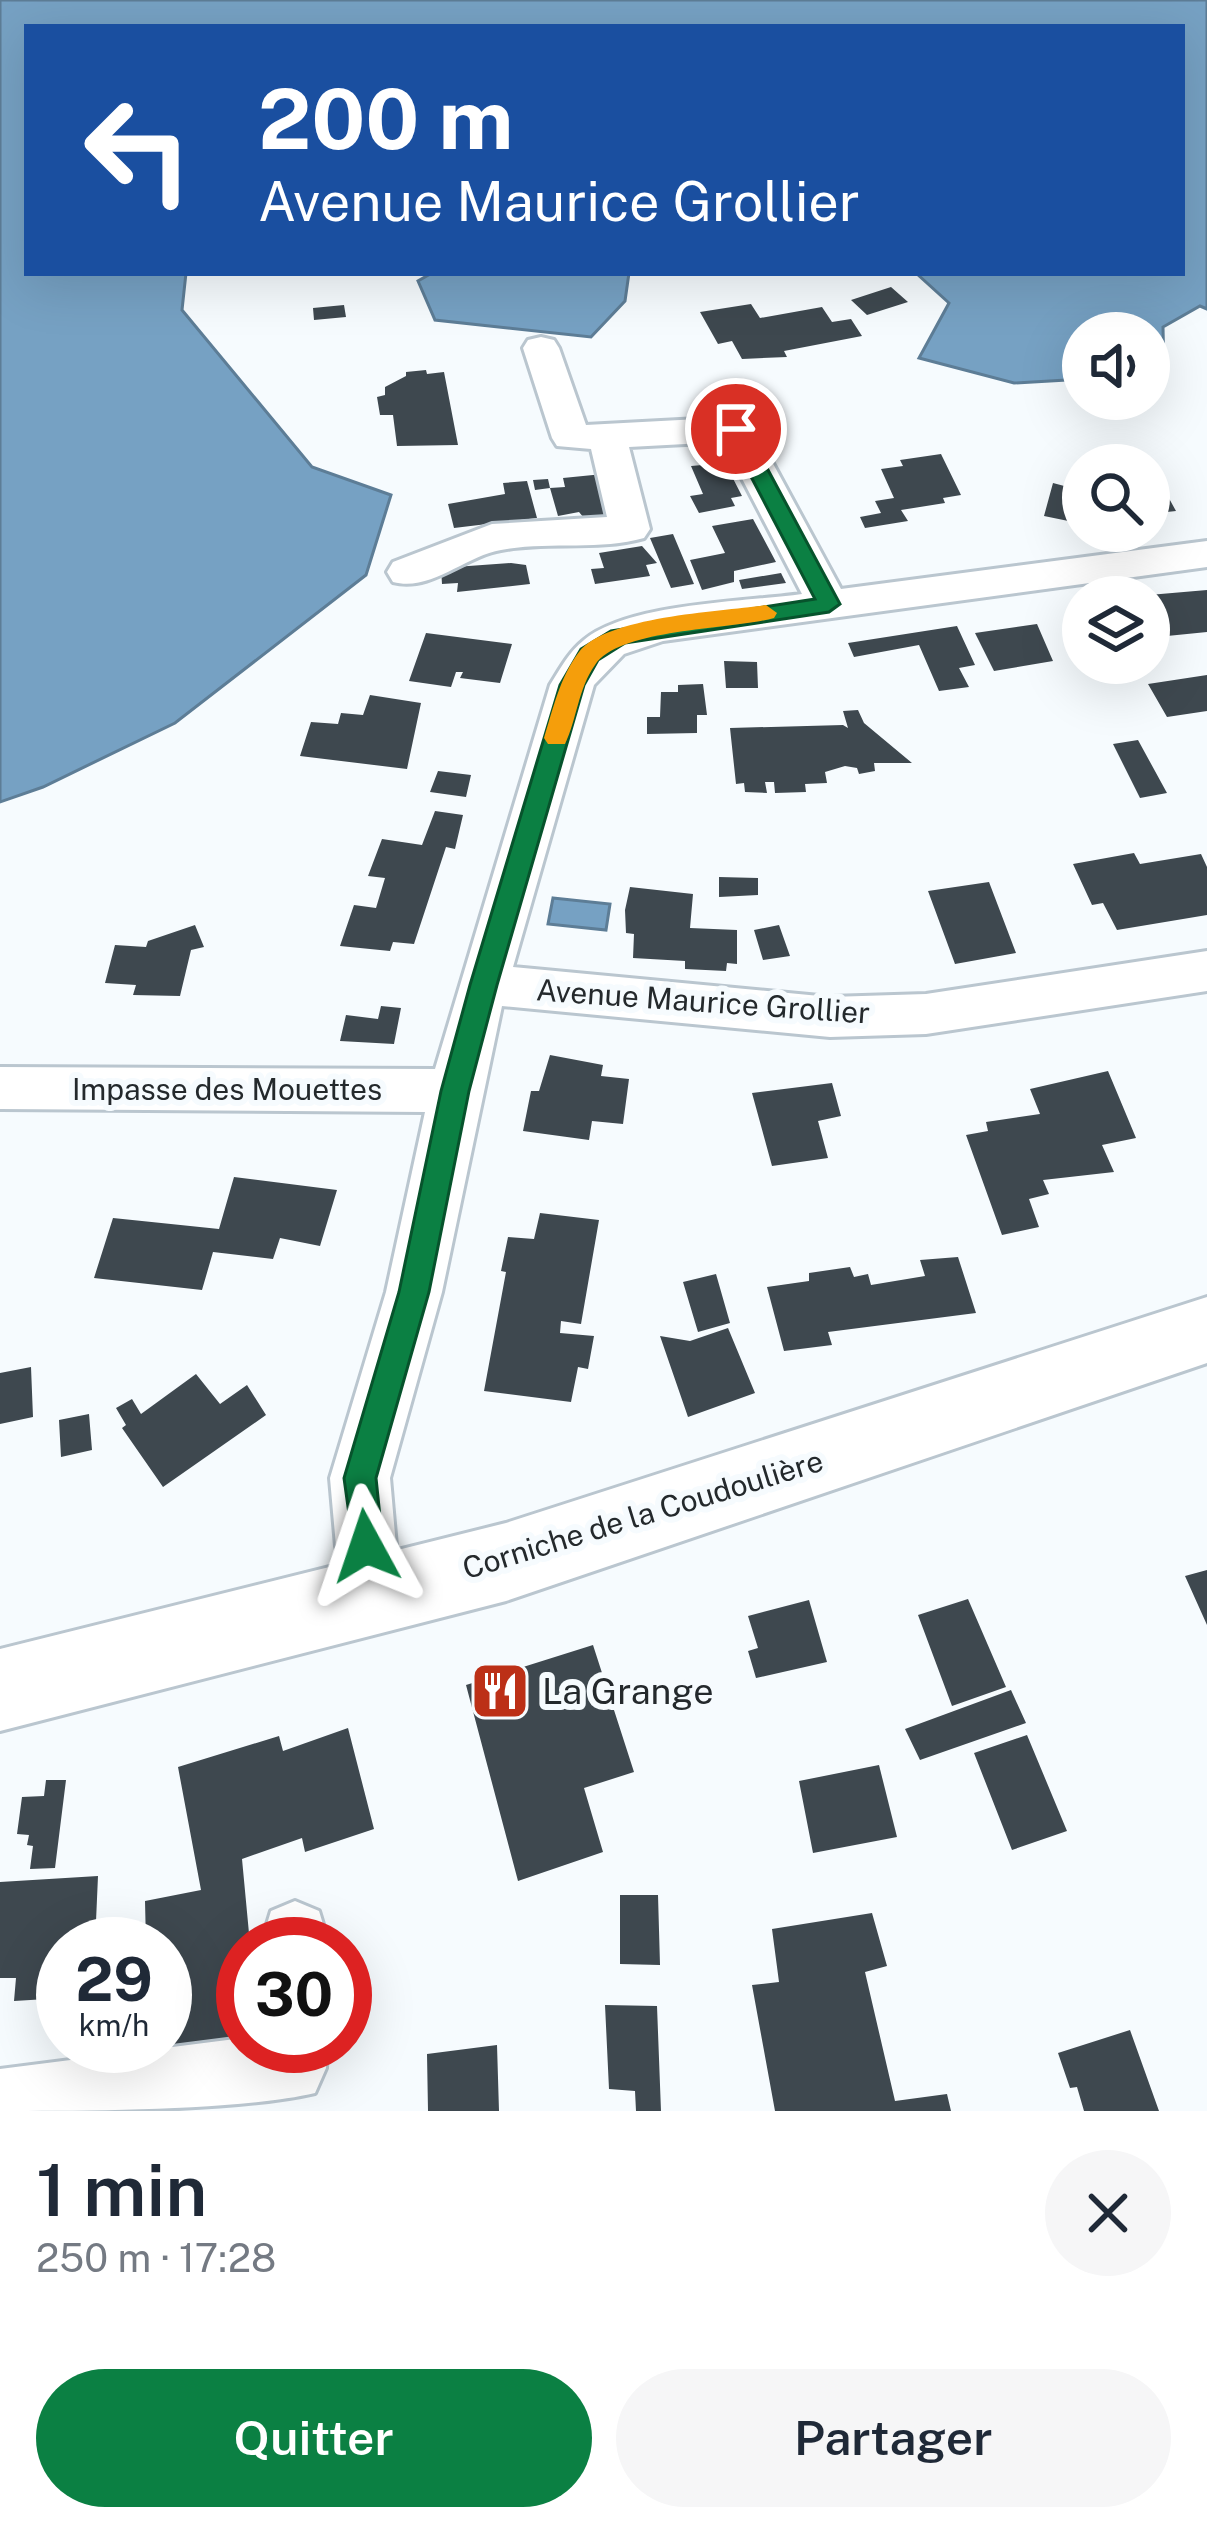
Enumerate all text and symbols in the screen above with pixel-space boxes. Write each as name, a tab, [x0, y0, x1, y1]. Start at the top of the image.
text: 200 m	[258, 69, 514, 168]
icon: left	[60, 72, 216, 228]
text: Avenue Maurice Grollier	[258, 170, 860, 233]
map controls	[1062, 312, 1170, 684]
button: sound	[1062, 312, 1170, 420]
pin	[685, 378, 787, 480]
icon: arrive	[703, 396, 769, 462]
button: search	[1062, 444, 1170, 552]
button: layers	[1062, 576, 1170, 684]
street label: Avenue Maurice Grollier	[535, 971, 871, 1031]
street label: Impasse des Mouettes	[72, 1071, 382, 1107]
street label: Corniche de la Coudoulière	[458, 1442, 827, 1586]
position arrow	[303, 1483, 429, 1609]
restaurant icon: La Grange	[469, 1660, 531, 1722]
place label: La Grange	[542, 1670, 714, 1712]
speed limit sign: 30	[216, 1917, 372, 2073]
text: 29	[75, 1944, 153, 2015]
text: km/h	[79, 2007, 149, 2043]
text: 1 min	[36, 2148, 207, 2232]
button: close	[1045, 2150, 1171, 2276]
text: 250 m · 17:28	[36, 2235, 276, 2281]
button: Quitter	[36, 2369, 592, 2507]
button: Partager	[616, 2369, 1171, 2507]

